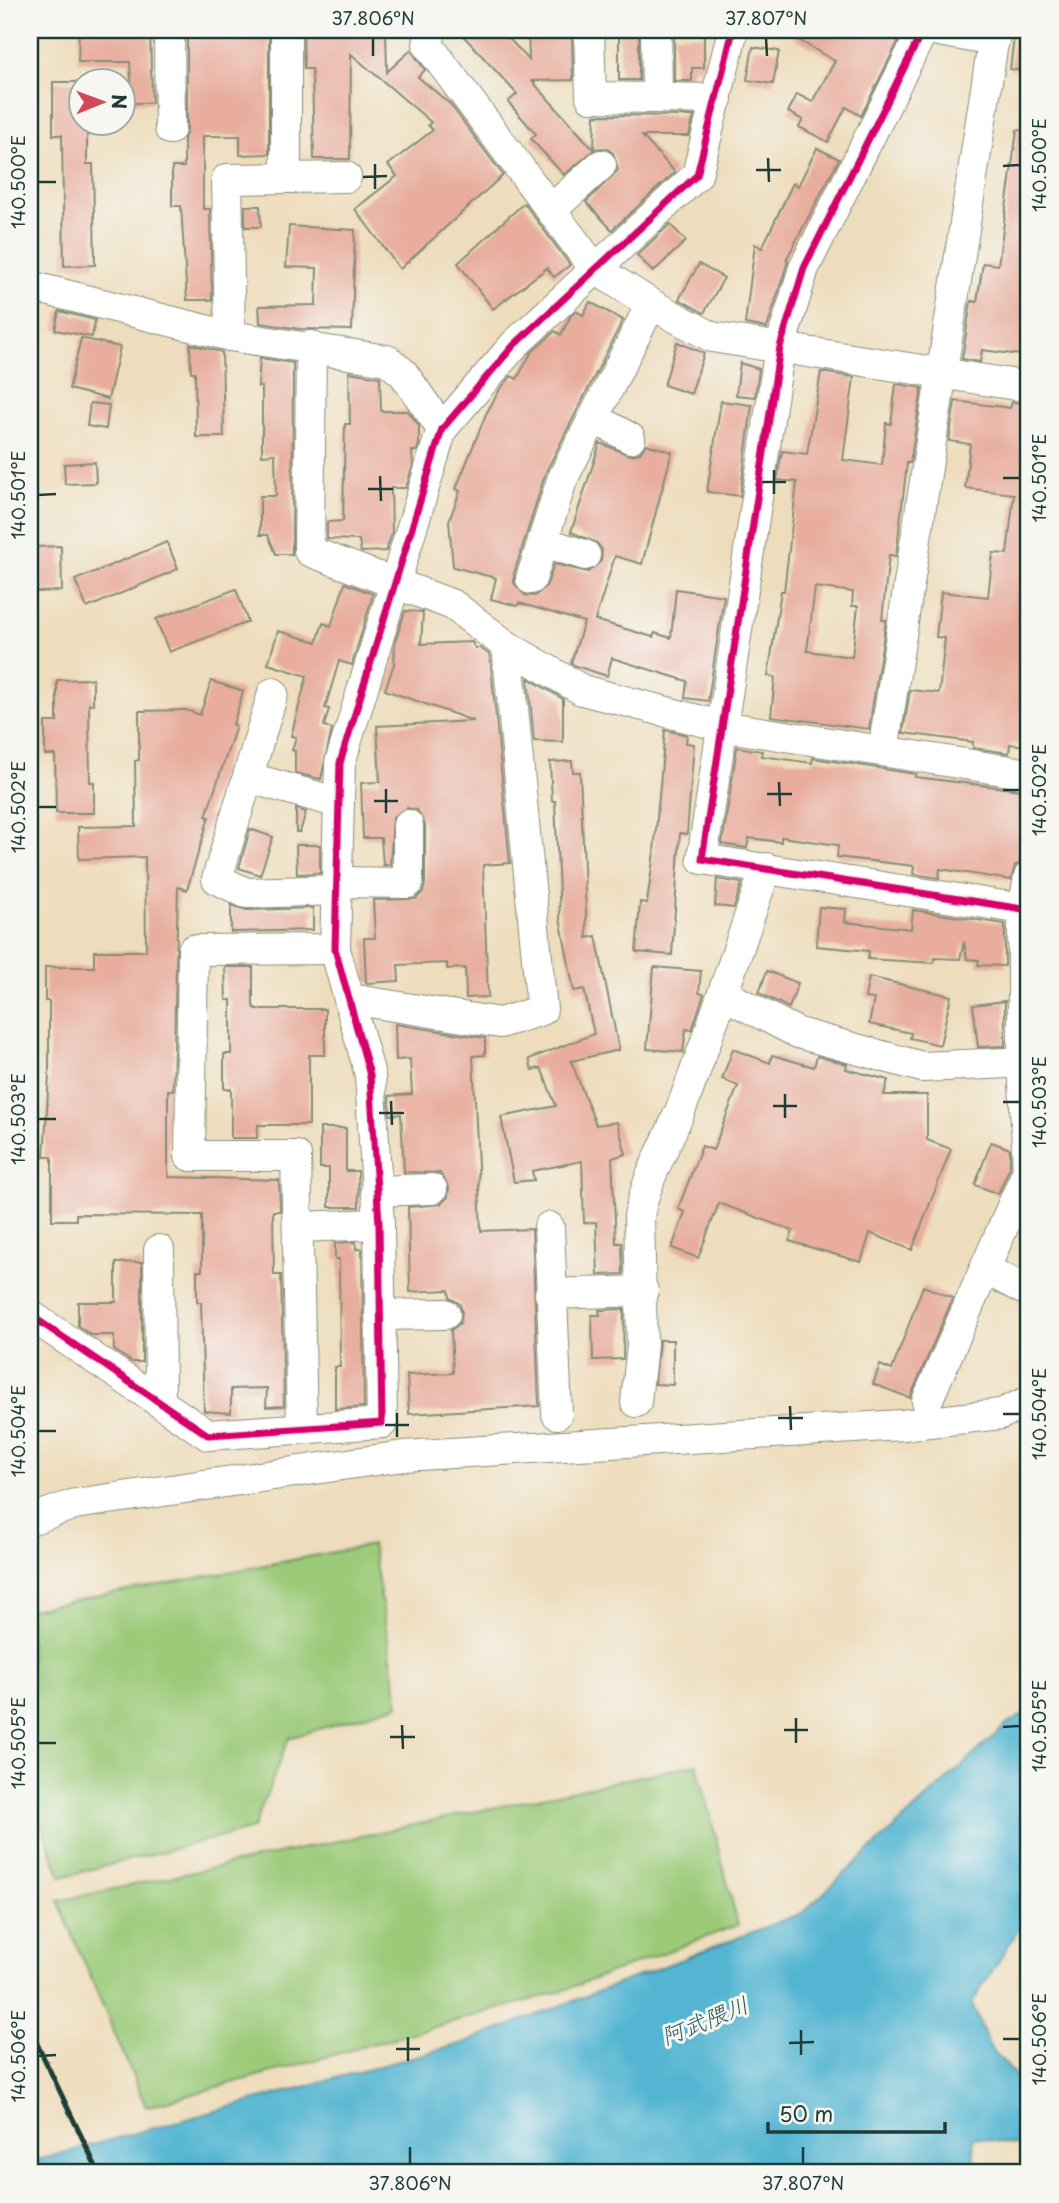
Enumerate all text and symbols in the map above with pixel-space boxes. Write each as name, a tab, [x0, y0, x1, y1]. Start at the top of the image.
text: 37.806°N	[331, 4, 415, 31]
text: 37.807°N	[725, 4, 807, 31]
north arrow	[66, 66, 136, 136]
text: N	[106, 94, 134, 109]
text: 140.500°E	[1025, 118, 1052, 212]
text: 140.500°E	[4, 135, 31, 229]
text: 140.501°E	[1025, 433, 1052, 523]
text: 140.501°E	[4, 450, 31, 540]
text: 140.502°E	[1025, 744, 1052, 836]
text: 140.502°E	[4, 761, 31, 853]
text: 140.503°E	[1025, 1056, 1052, 1148]
text: 140.503°E	[4, 1073, 31, 1165]
text: 140.504°E	[1025, 1368, 1052, 1460]
text: 140.504°E	[4, 1385, 31, 1477]
text: 140.505°E	[1025, 1680, 1052, 1772]
text: 140.505°E	[4, 1697, 31, 1789]
water label: 阿武隈川	[655, 1986, 754, 2053]
text: 140.506°E	[1025, 1993, 1052, 2085]
text: 140.506°E	[4, 2010, 31, 2102]
scale bar	[768, 2091, 945, 2135]
text: 50 m	[779, 2097, 833, 2129]
text: 37.806°N	[368, 2169, 452, 2196]
text: 37.807°N	[762, 2169, 844, 2196]

